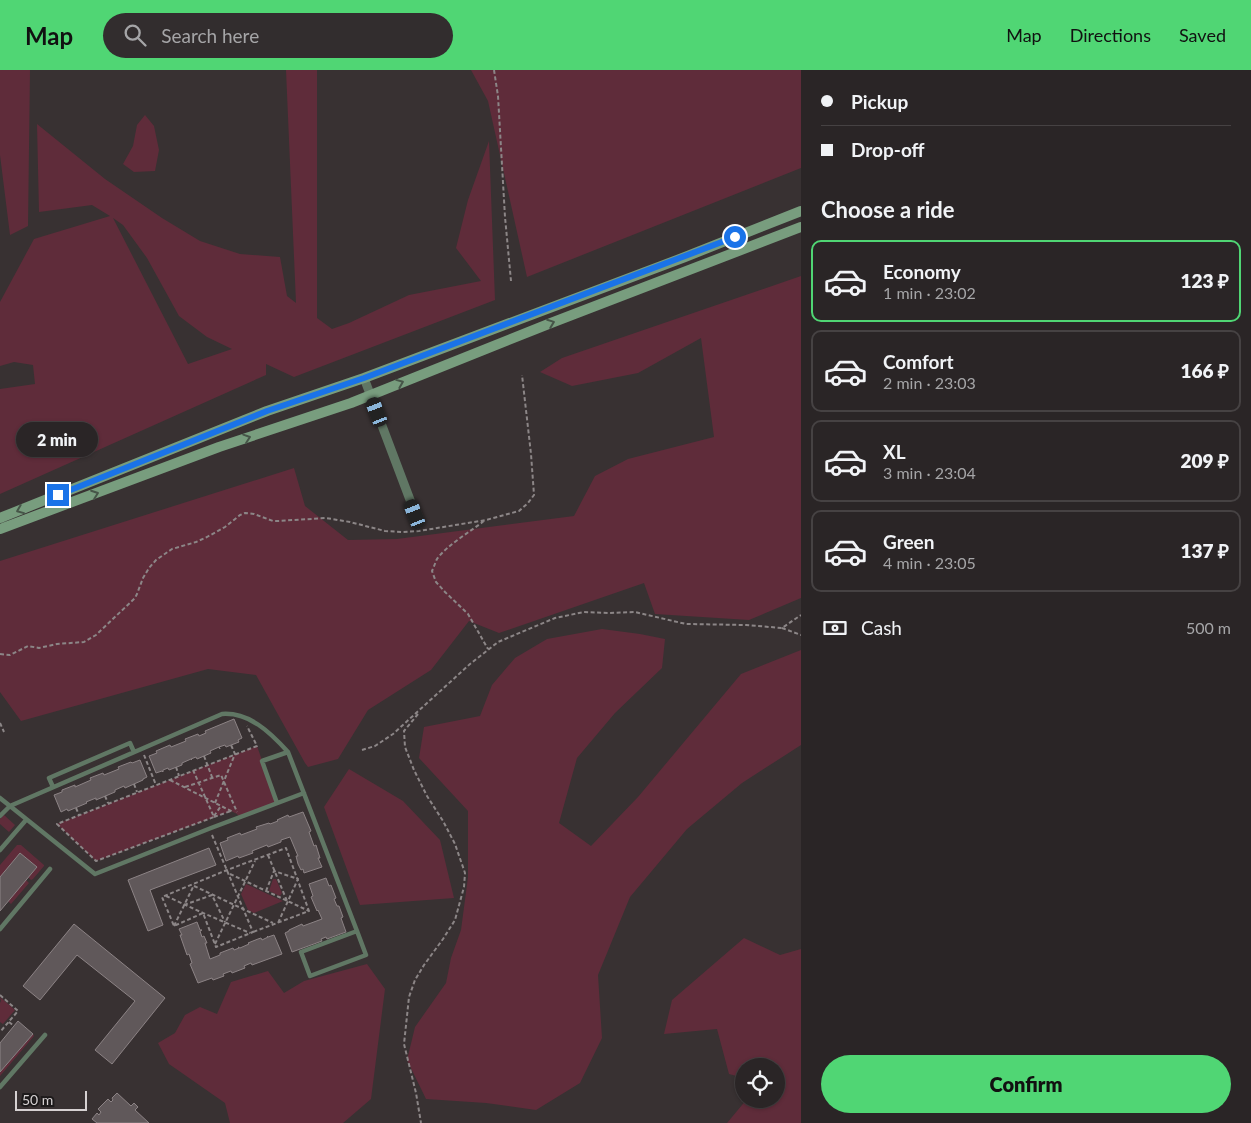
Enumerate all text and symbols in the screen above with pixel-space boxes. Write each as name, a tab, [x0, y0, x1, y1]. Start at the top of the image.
search box	[103, 13, 453, 58]
text: Map	[25, 21, 73, 50]
icon: search	[121, 21, 149, 49]
text: Search here	[161, 24, 259, 47]
text: Map	[1006, 24, 1042, 46]
text: Directions	[1070, 24, 1151, 46]
text: Saved	[1179, 24, 1226, 46]
text: Pickup	[851, 90, 908, 113]
text: Drop-off	[851, 138, 925, 161]
text: Choose a ride	[821, 196, 955, 223]
route start	[724, 226, 746, 248]
icon: car	[823, 259, 868, 304]
text: Economy	[883, 260, 961, 283]
text: 123 ₽	[1180, 269, 1229, 292]
text: 1 min · 23:02	[883, 283, 976, 302]
one-way arrow	[547, 319, 555, 329]
icon: car	[823, 349, 868, 394]
text: Comfort	[883, 350, 954, 373]
text: 166 ₽	[1180, 359, 1229, 382]
text: 2 min · 23:03	[883, 373, 976, 392]
one-way arrow	[396, 379, 404, 389]
car	[364, 395, 389, 429]
callout: 2 min	[17, 422, 99, 458]
text: 2 min	[37, 430, 77, 449]
one-way arrow	[243, 434, 251, 444]
icon: car	[823, 439, 868, 484]
text: XL	[883, 440, 906, 463]
text: 209 ₽	[1180, 449, 1229, 472]
text: 3 min · 23:04	[883, 463, 976, 482]
route end	[47, 484, 69, 506]
one-way arrow	[90, 489, 99, 500]
car	[402, 497, 427, 531]
one-way arrow	[16, 504, 25, 514]
icon: car	[823, 529, 868, 574]
text: Green	[883, 530, 934, 553]
text: 137 ₽	[1180, 539, 1229, 562]
text: 4 min · 23:05	[883, 553, 976, 572]
icon: cash	[821, 614, 849, 642]
text: Cash	[861, 616, 902, 639]
text: 500 m	[1186, 618, 1231, 637]
button: Confirm	[821, 1055, 1231, 1113]
map controls	[735, 1058, 785, 1108]
button: locate	[735, 1058, 785, 1108]
scale bar	[15, 1088, 88, 1111]
text: 50 m	[22, 1091, 53, 1108]

